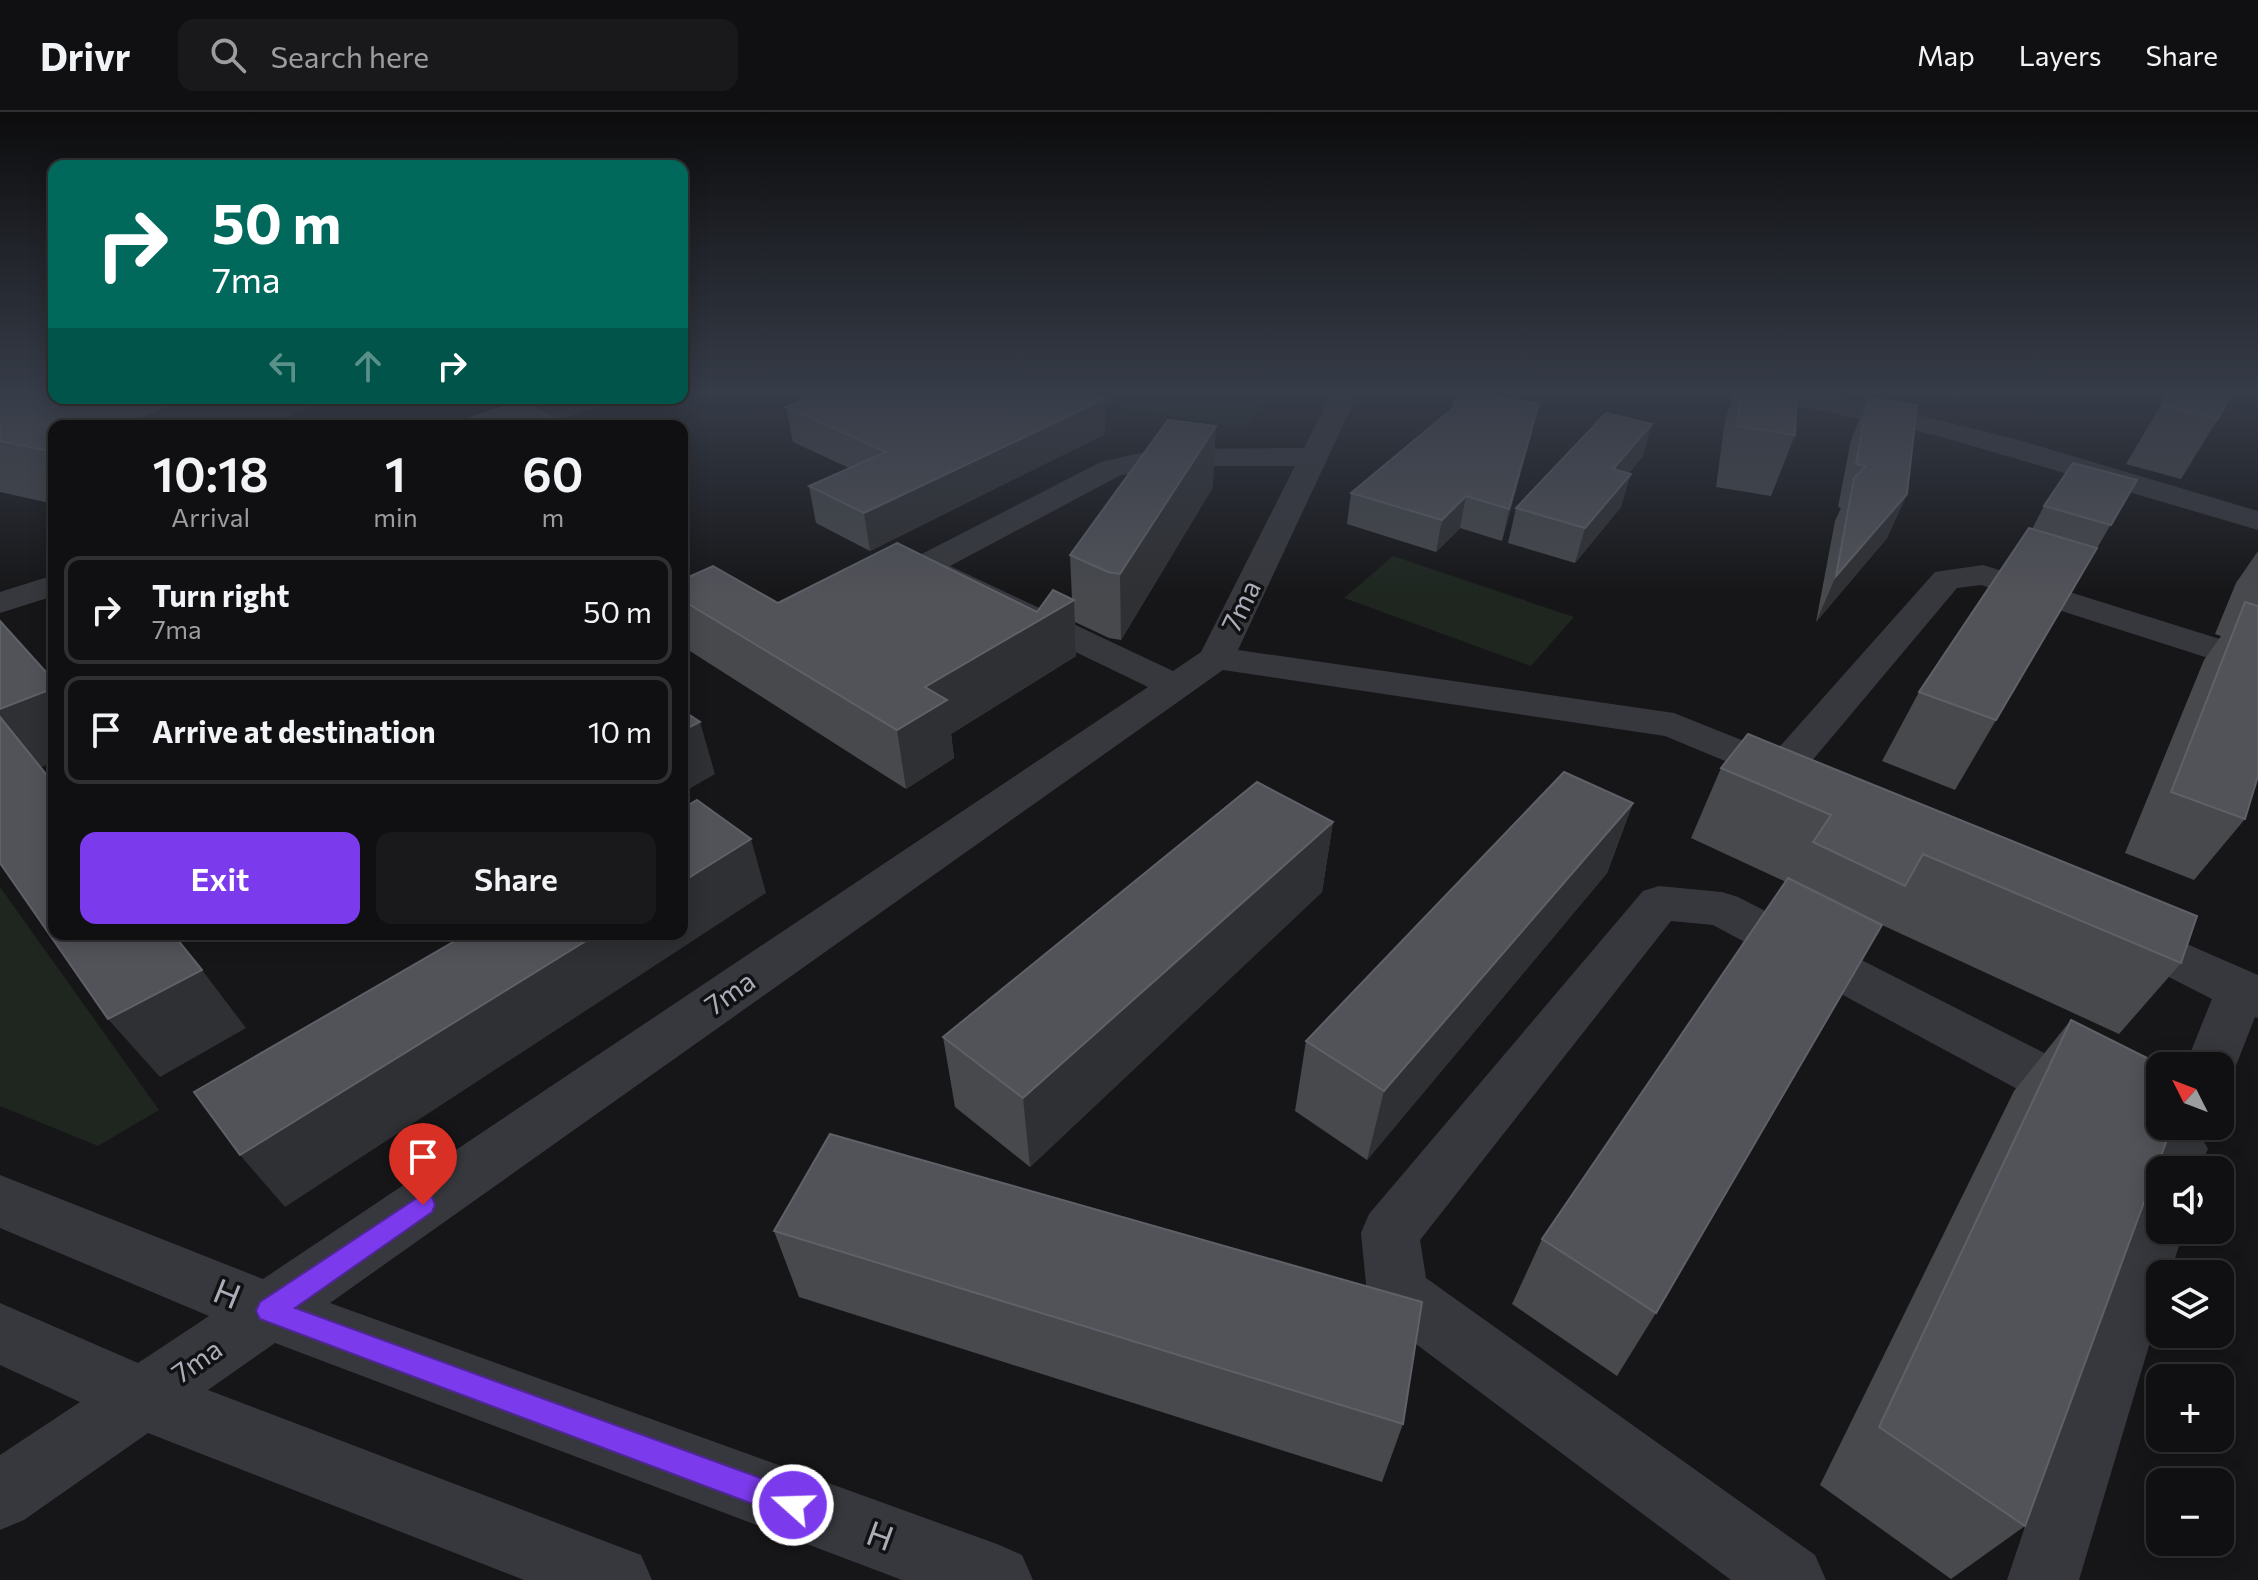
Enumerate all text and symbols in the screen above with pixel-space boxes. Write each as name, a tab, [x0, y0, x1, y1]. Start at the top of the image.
search box	[178, 19, 738, 91]
text: Drivr	[40, 32, 130, 79]
icon: search	[206, 33, 250, 77]
text: Search here	[270, 37, 429, 74]
text: Map	[1917, 38, 1975, 72]
text: Layers	[2019, 38, 2101, 72]
text: Share	[2145, 38, 2218, 72]
text: 50 m	[212, 187, 341, 256]
icon: right	[80, 192, 184, 296]
text: 7ma	[212, 256, 281, 300]
icon: left	[262, 344, 306, 388]
icon: ahead	[346, 344, 390, 388]
icon: right	[430, 344, 474, 388]
text: 10:18	[153, 443, 269, 502]
text: 1	[385, 443, 406, 502]
text: 60	[522, 443, 583, 502]
text: Arrival	[171, 501, 250, 532]
text: min	[373, 501, 418, 532]
text: m	[541, 501, 564, 532]
street label: 7ma	[1213, 574, 1267, 637]
text: Turn right	[152, 576, 289, 613]
icon: right	[84, 588, 128, 632]
text: 50 m	[583, 592, 652, 629]
text: 7ma	[152, 613, 202, 644]
icon: arrive	[84, 708, 128, 752]
text: Arrive at destination	[152, 712, 436, 749]
text: 10 m	[588, 712, 652, 749]
button: Exit	[80, 832, 360, 924]
button: Share	[376, 832, 656, 924]
street label: 7ma	[698, 963, 761, 1021]
north arrow	[2146, 1052, 2234, 1140]
map controls	[2146, 1052, 2234, 1556]
pin	[389, 1123, 457, 1205]
icon: arrive	[401, 1135, 445, 1179]
button: sound	[2146, 1156, 2234, 1244]
button: layers	[2146, 1260, 2234, 1348]
street label: H	[208, 1268, 247, 1316]
street label: 7ma	[165, 1331, 228, 1389]
button: +	[2146, 1364, 2234, 1452]
position arrow	[751, 1463, 835, 1547]
button: −	[2146, 1468, 2234, 1556]
street label: H	[862, 1510, 900, 1558]

